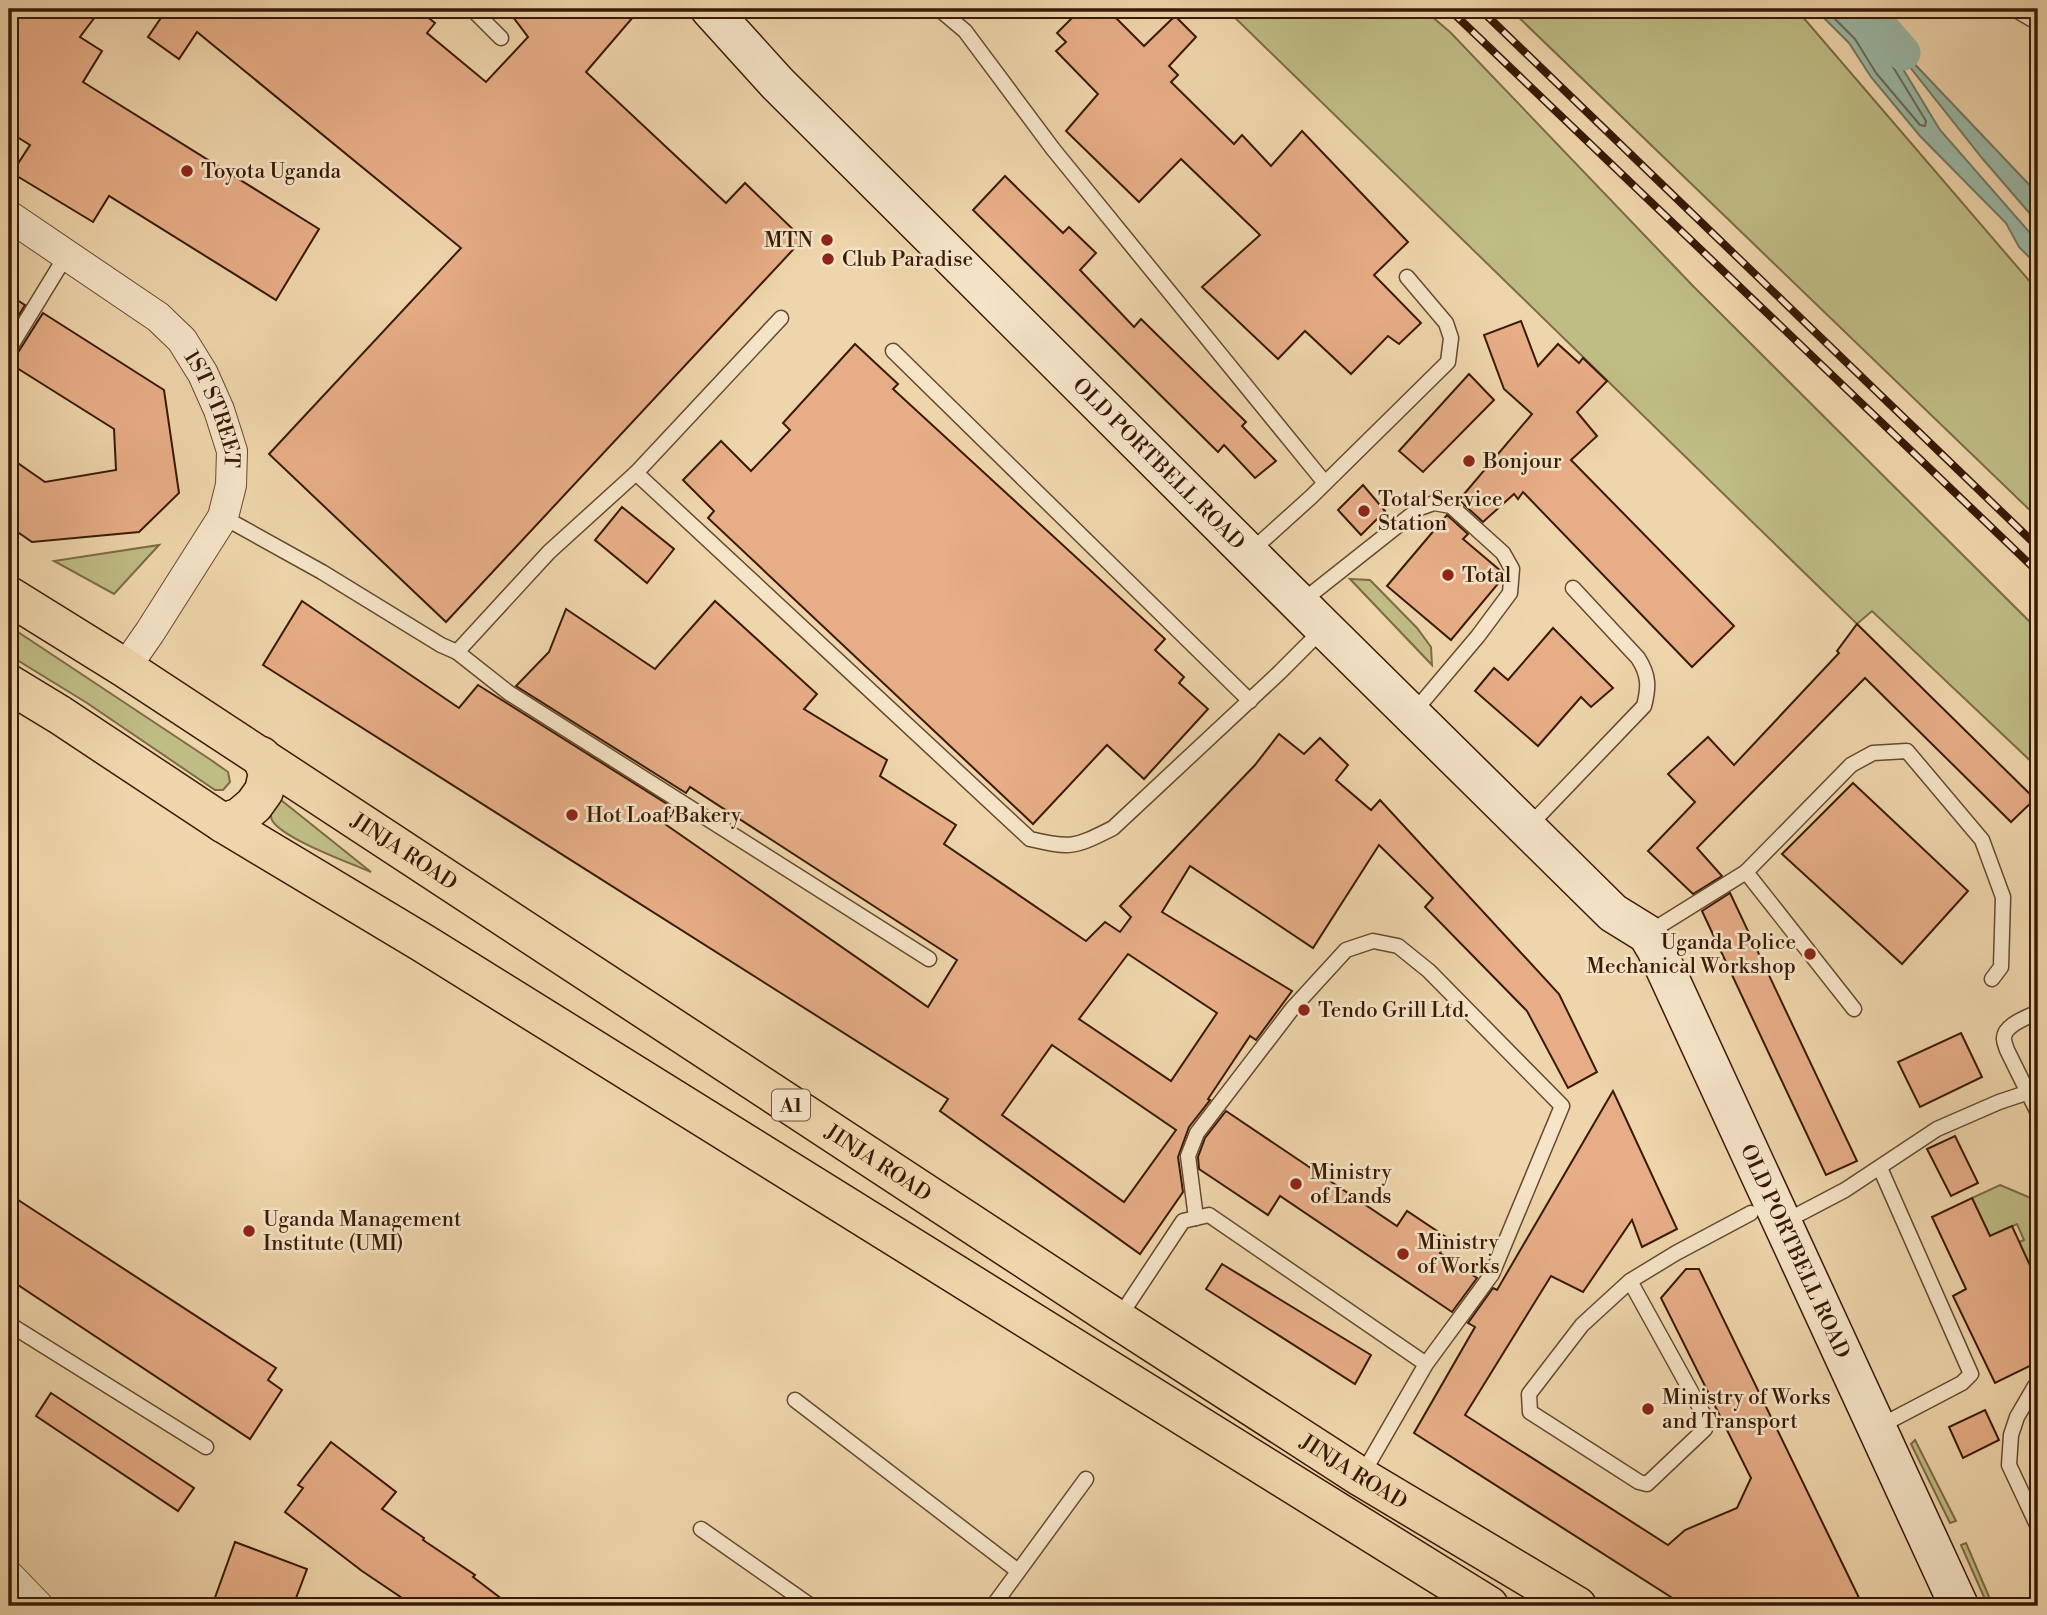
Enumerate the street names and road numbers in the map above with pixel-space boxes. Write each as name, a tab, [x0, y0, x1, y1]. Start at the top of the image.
street label: 1ST STREET	[178, 346, 244, 468]
street label: OLD PORTBELL ROAD	[1067, 373, 1250, 556]
street label: JINJA ROAD	[345, 808, 462, 897]
road number: A1	[772, 1090, 810, 1120]
street label: JINJA ROAD	[819, 1119, 936, 1208]
street label: OLD PORTBELL ROAD	[1734, 1140, 1855, 1363]
street label: JINJA ROAD	[1294, 1429, 1412, 1516]

